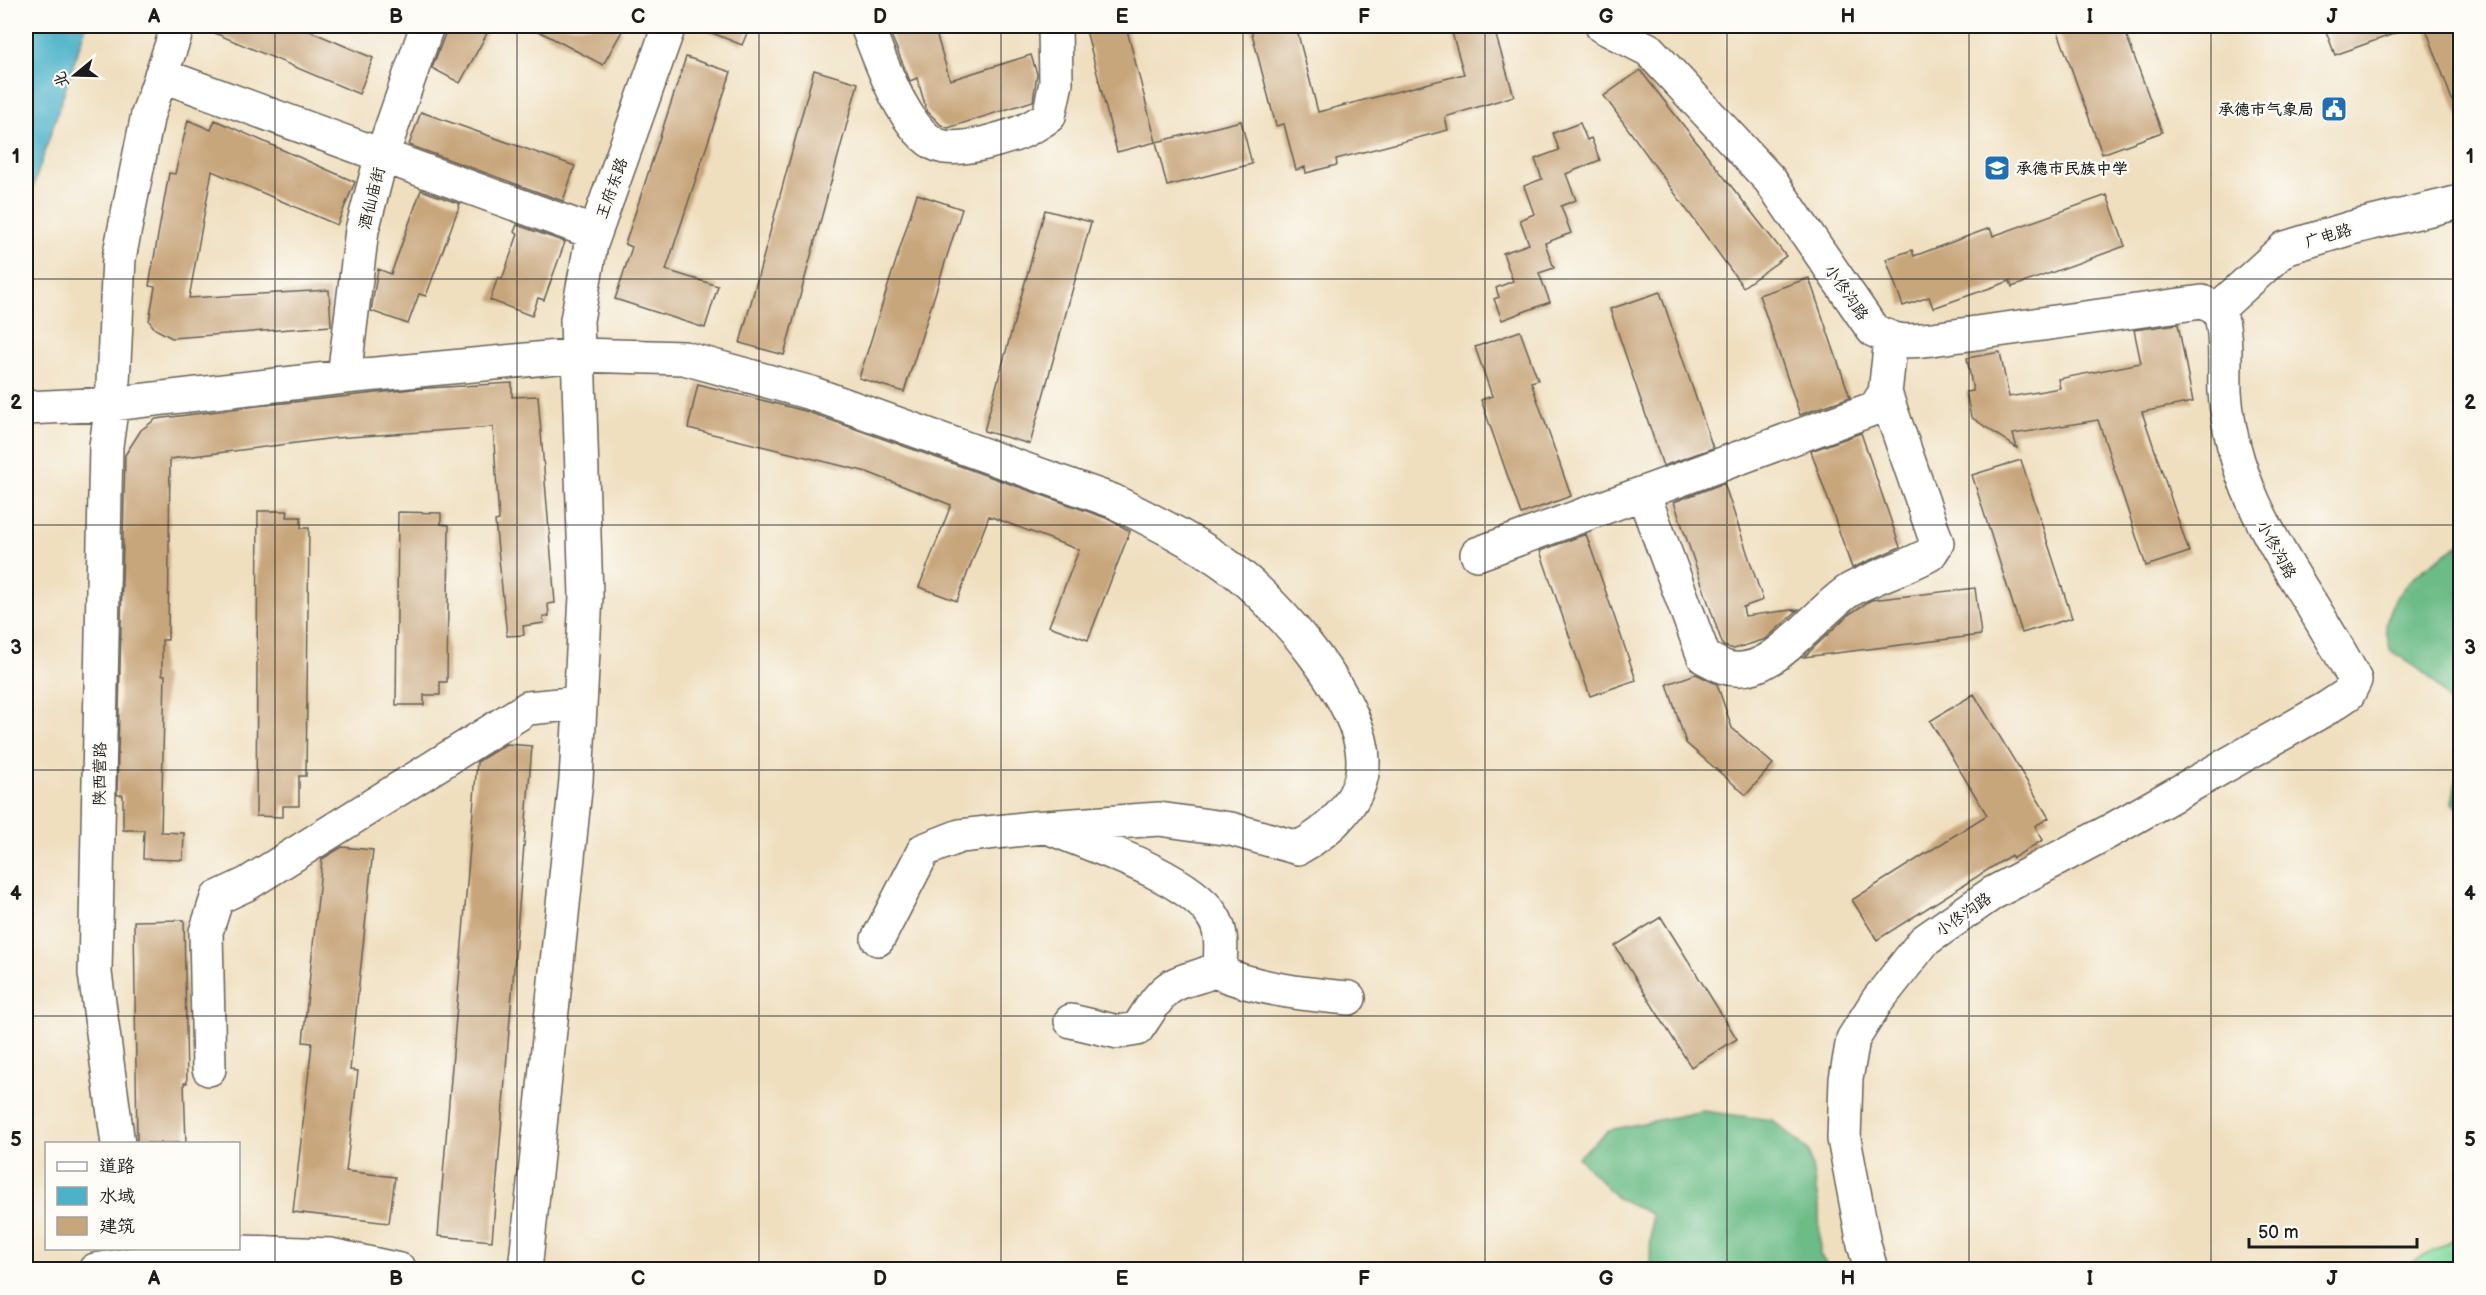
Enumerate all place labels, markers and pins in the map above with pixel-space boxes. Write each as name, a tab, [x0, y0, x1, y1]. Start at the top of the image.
public building icon: 承德市气象局	[2319, 94, 2349, 124]
place label: 承德市气象局	[2218, 101, 2314, 120]
school or university icon: 承德市民族中学	[1982, 153, 2012, 183]
place label: 承德市民族中学	[2016, 160, 2128, 179]

